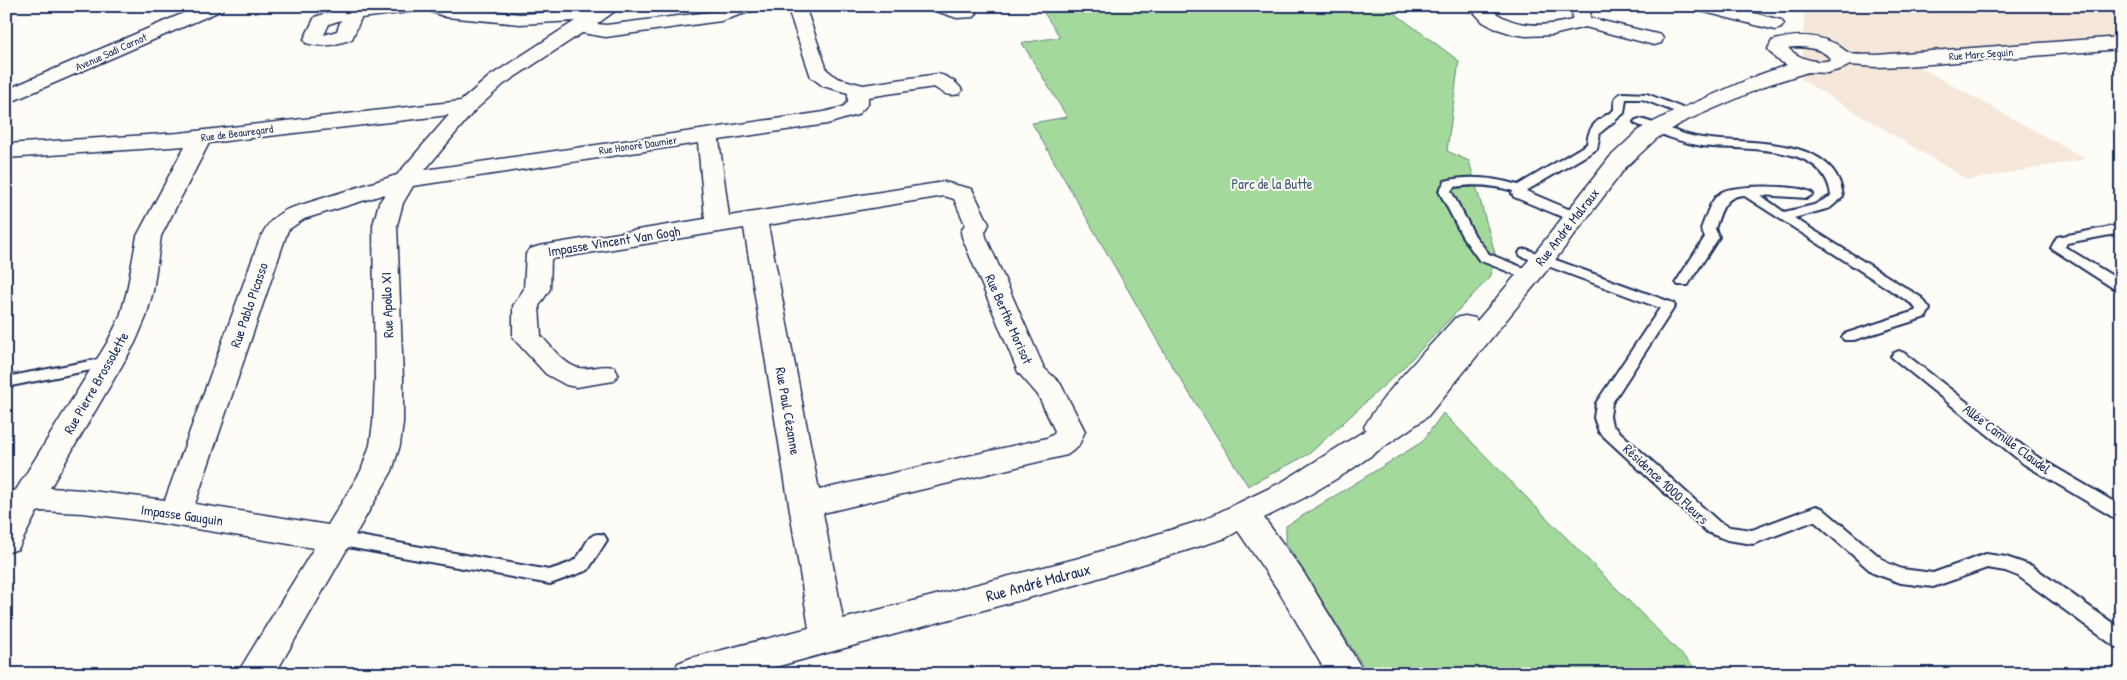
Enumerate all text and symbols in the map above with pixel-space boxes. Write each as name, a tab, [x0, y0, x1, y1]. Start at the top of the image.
street label: Avenue Sadi Carnot	[73, 30, 149, 74]
street label: Rue Marc Seguin	[1948, 45, 2014, 63]
street label: Rue de Beauregard	[200, 122, 275, 144]
street label: Rue Honoré Daumier	[598, 132, 679, 157]
park label: Parc de la Butte	[1232, 174, 1313, 193]
street label: Rue André Malraux	[1530, 184, 1603, 270]
street label: Impasse Vincent Van Gogh	[546, 221, 682, 261]
street label: Rue Pablo Picasso	[225, 260, 272, 350]
street label: Rue Berthe Morisot	[981, 271, 1038, 367]
street label: Rue Apollo XI	[376, 272, 398, 338]
street label: Rue Pierre Brossolette	[59, 328, 133, 437]
street label: Rue Paul Cézanne	[771, 366, 806, 457]
street label: Allée Camille Claudel	[1960, 399, 2055, 478]
street label: Résidence 1000 Fleurs	[1620, 439, 1713, 528]
street label: Impasse Gauguin	[140, 499, 224, 531]
street label: Rue André Malraux	[983, 557, 1093, 607]

